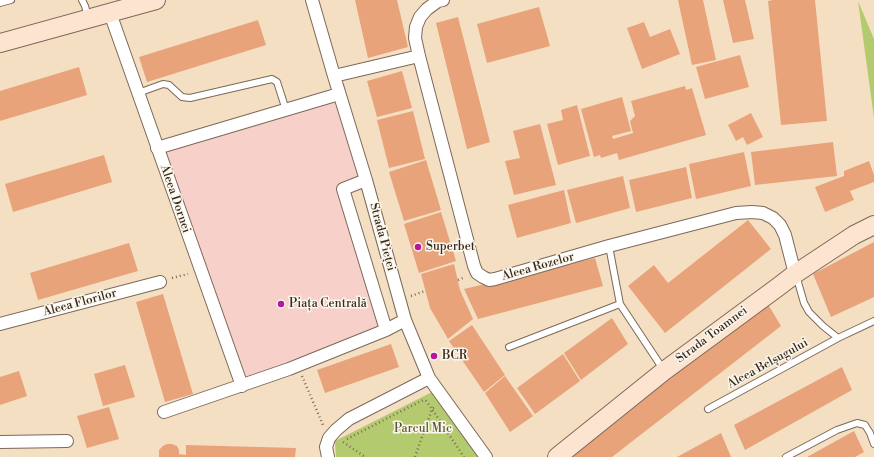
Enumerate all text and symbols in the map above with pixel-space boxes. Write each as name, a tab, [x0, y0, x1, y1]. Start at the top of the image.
street label: Aleea Dornei	[157, 163, 193, 235]
street label: Strada Pieței	[366, 201, 398, 273]
place label: Superbet	[426, 240, 475, 254]
marker: Superbet	[413, 242, 423, 252]
street label: Aleea Rozelor	[500, 250, 576, 284]
street label: Aleea Florilor	[42, 286, 118, 320]
place label: Piața Centrală	[289, 297, 367, 311]
marker: Piața Centrală	[276, 299, 286, 309]
street label: Strada Toamnei	[674, 304, 750, 366]
street label: Aleea Belșugului	[725, 336, 811, 392]
place label: BCR	[442, 349, 467, 363]
marker: BCR	[429, 351, 439, 361]
park label: Parcul Mic	[394, 422, 452, 436]

